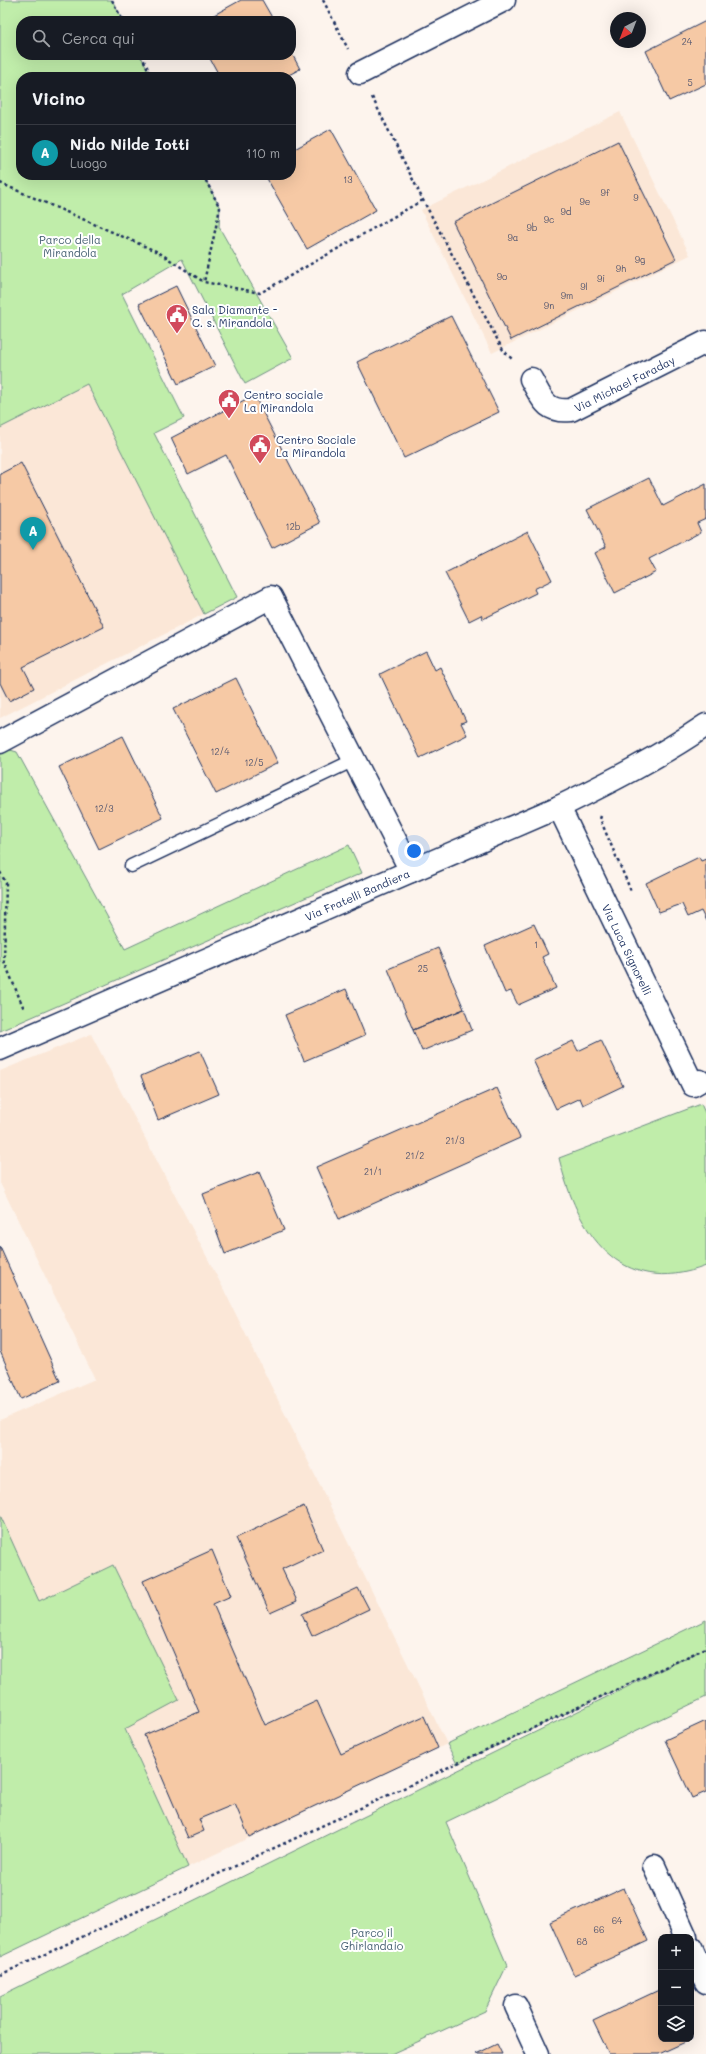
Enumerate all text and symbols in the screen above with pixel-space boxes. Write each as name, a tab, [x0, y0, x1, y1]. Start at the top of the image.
north arrow	[610, 12, 646, 48]
search box	[16, 16, 296, 60]
icon: search	[30, 27, 52, 49]
text: Cerca qui	[62, 28, 135, 48]
house number: 24	[682, 36, 693, 47]
house number: 5	[687, 77, 693, 88]
text: Vicino	[32, 87, 85, 109]
text: Nido Nilde Iotti	[70, 134, 190, 154]
text: A	[40, 144, 50, 161]
text: 110 m	[246, 144, 280, 161]
text: Luogo	[70, 154, 107, 171]
house number: 13	[343, 174, 353, 185]
house number: 9f	[601, 187, 610, 198]
house number: 9	[633, 192, 639, 203]
house number: 9e	[580, 196, 590, 207]
house number: 9d	[560, 206, 572, 217]
house number: 9c	[544, 214, 554, 225]
house number: 9b	[526, 222, 538, 233]
park label: Parco della Mirandola	[39, 232, 101, 260]
house number: 9a	[508, 232, 519, 243]
house number: 9g	[635, 254, 645, 265]
house number: 9h	[616, 263, 626, 274]
house number: 9o	[497, 271, 508, 282]
house number: 9i	[597, 273, 605, 284]
house number: 9l	[580, 281, 588, 292]
house number: 9m	[561, 290, 573, 301]
house number: 9n	[544, 300, 554, 311]
public building icon: Sala Diamante - C. s. Mirandola	[164, 302, 190, 335]
place label: Sala Diamante - C. s. Mirandola	[192, 302, 278, 330]
street label: Via Michael Faraday	[571, 352, 677, 415]
public building icon: Centro sociale La Mirandola	[216, 387, 242, 420]
place label: Centro sociale La Mirandola	[244, 387, 323, 415]
public building icon: Centro Sociale La Mirandola	[247, 432, 273, 465]
place label: Centro Sociale La Mirandola	[276, 432, 356, 460]
pin: A	[20, 517, 46, 550]
house number: 12b	[286, 521, 301, 532]
house number: 12/4	[210, 746, 230, 757]
house number: 12/5	[244, 757, 264, 768]
house number: 12/3	[94, 803, 114, 814]
your location	[404, 841, 424, 861]
street label: Via Fratelli Bandiera	[302, 865, 412, 924]
street label: Via Luca Signorelli	[599, 901, 656, 997]
house number: 1	[534, 939, 538, 950]
house number: 25	[418, 963, 428, 974]
house number: 21/3	[445, 1135, 465, 1146]
house number: 21/2	[406, 1150, 424, 1161]
house number: 21/1	[364, 1166, 382, 1177]
house number: 64	[612, 1915, 623, 1926]
house number: 66	[594, 1924, 604, 1935]
park label: Parco il Ghirlandaio	[341, 1925, 404, 1953]
map controls	[658, 1934, 694, 2042]
button: +	[658, 1934, 694, 1970]
house number: 68	[577, 1936, 588, 1947]
button: −	[658, 1970, 694, 2006]
button: layers	[658, 2006, 694, 2042]

